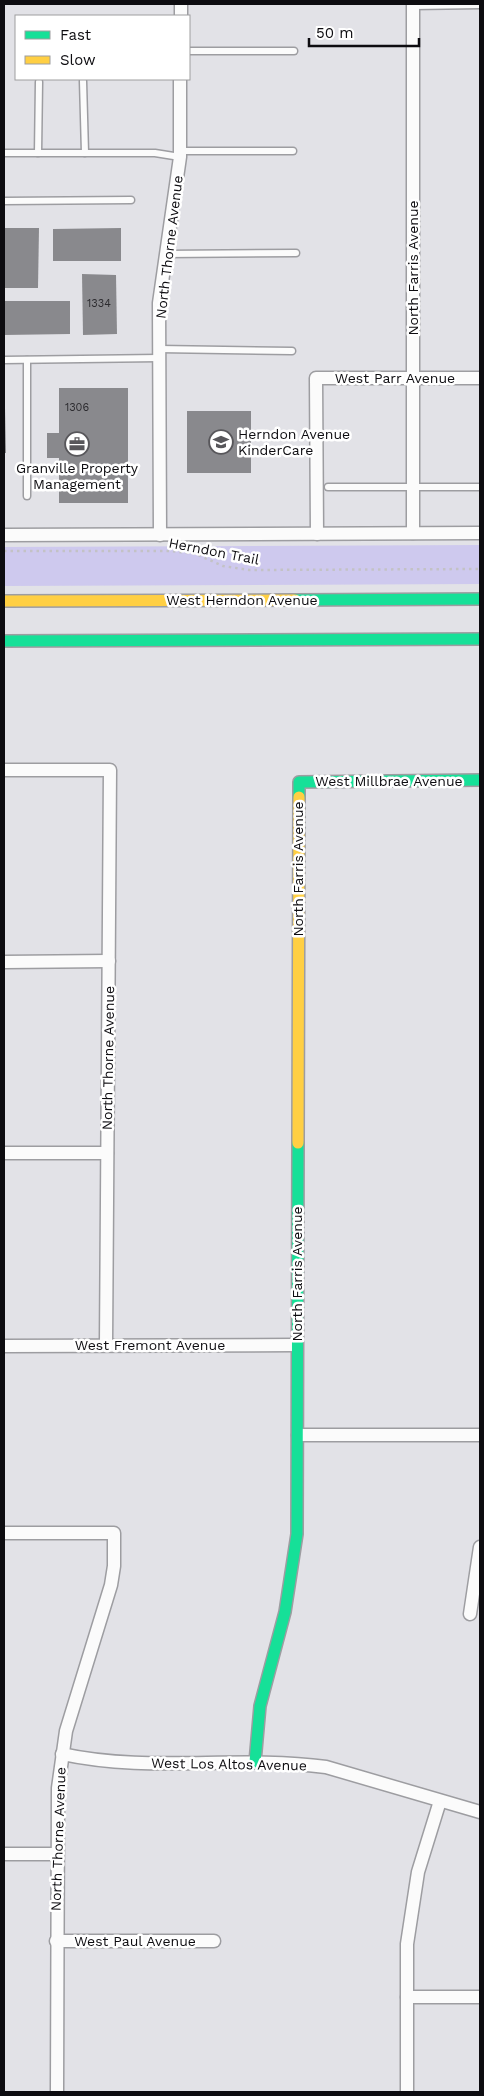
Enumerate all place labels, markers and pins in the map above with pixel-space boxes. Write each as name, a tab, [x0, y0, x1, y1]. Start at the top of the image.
place label: Herndon Avenue KinderCare	[238, 426, 350, 458]
school or university icon: Herndon Avenue KinderCare	[208, 429, 234, 455]
office icon: Granville Property Management	[64, 431, 90, 457]
place label: Granville Property Management	[16, 460, 139, 492]

